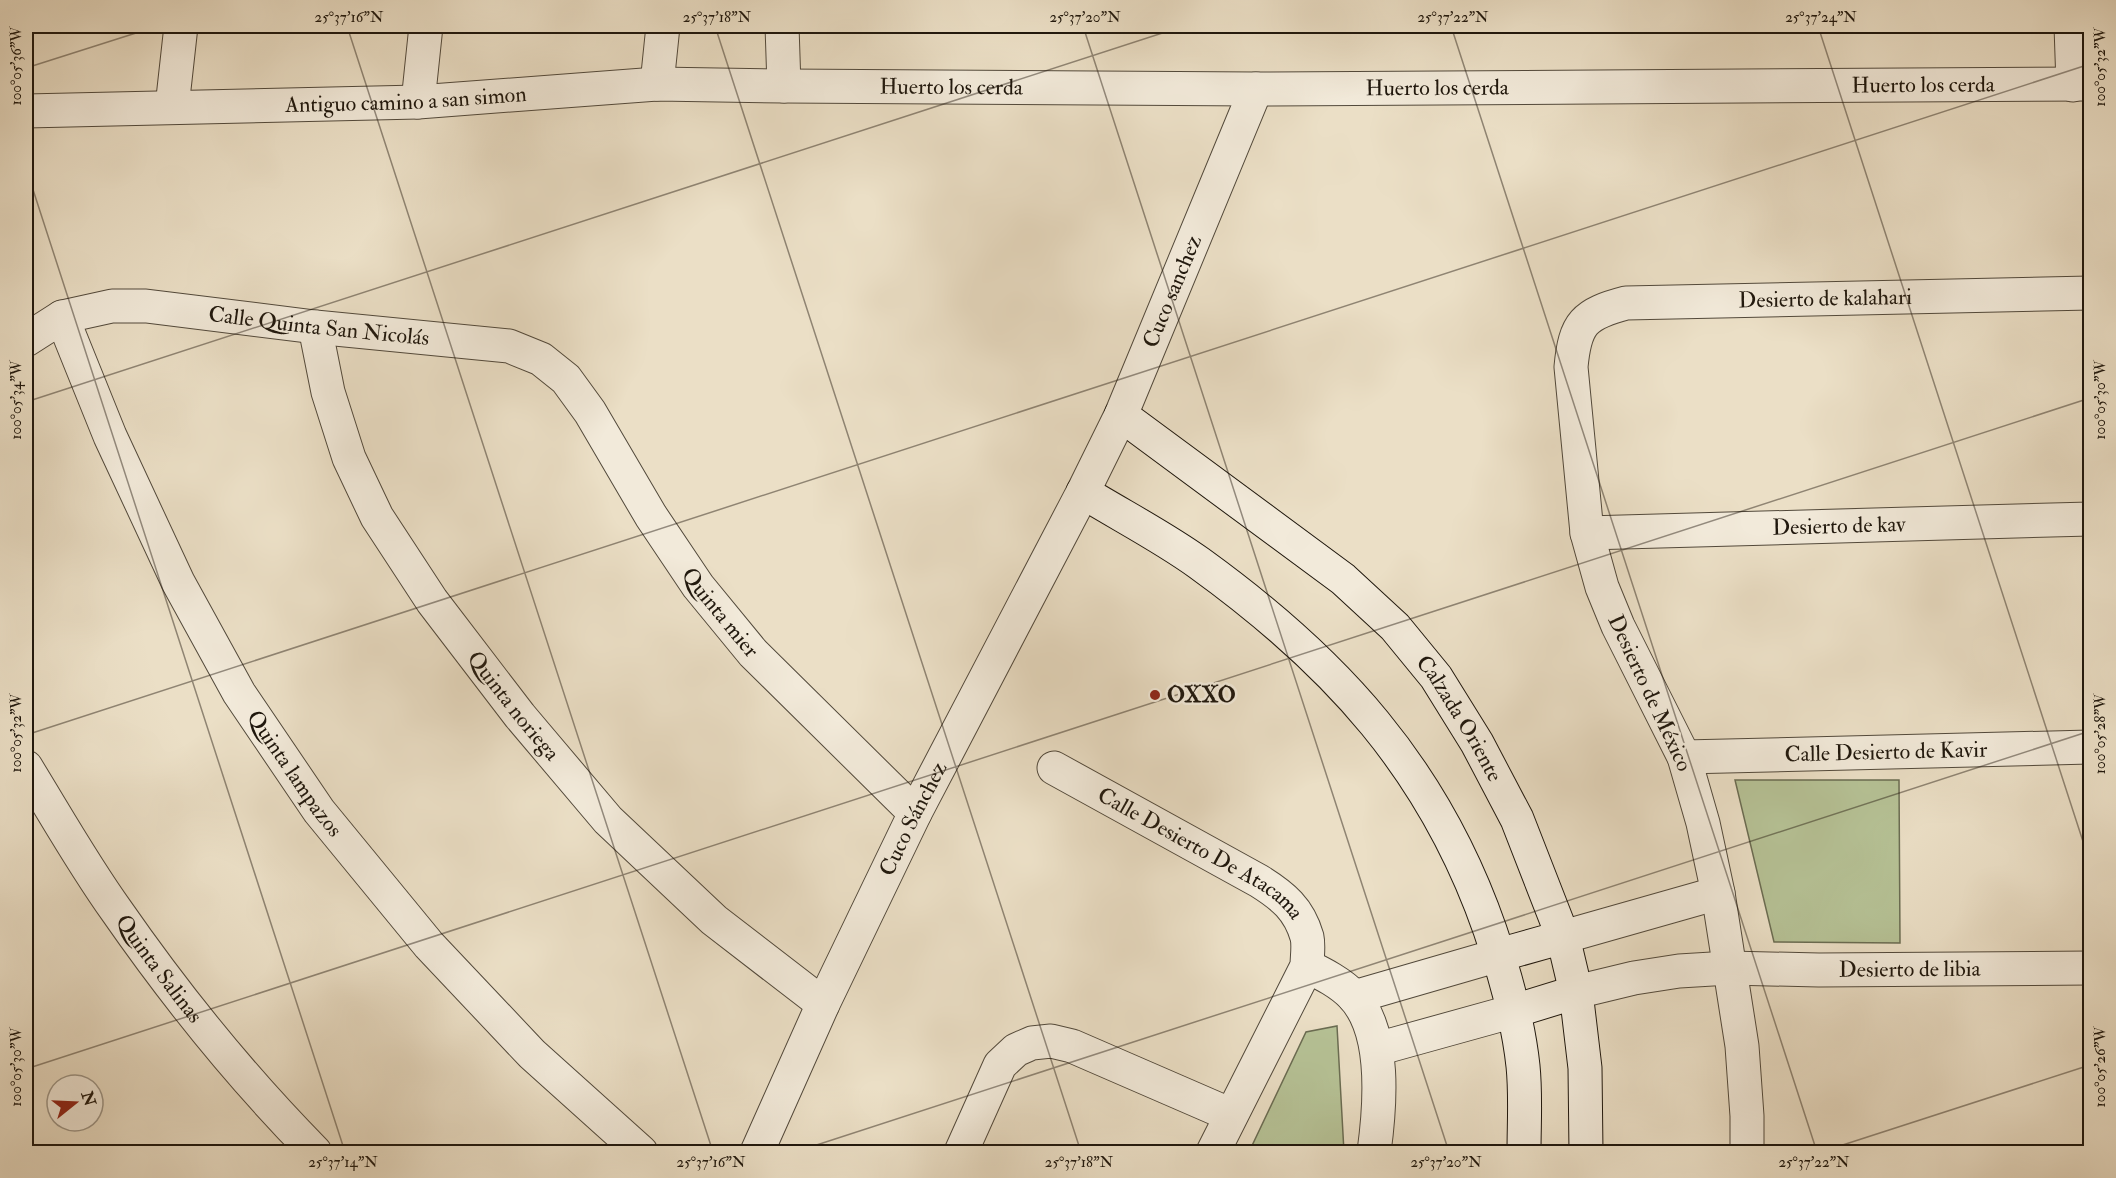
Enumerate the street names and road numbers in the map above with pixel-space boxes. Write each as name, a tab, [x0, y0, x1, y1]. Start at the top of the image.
street label: Huerto los cerda	[1851, 71, 1996, 99]
street label: Huerto los cerda	[879, 73, 1024, 102]
street label: Huerto los cerda	[1365, 73, 1510, 102]
street label: Antiguo camino a san simon	[284, 80, 528, 119]
street label: Cuco sanchez	[1136, 231, 1208, 352]
street label: Desierto de kalahari	[1738, 283, 1912, 315]
street label: Calle Quinta San Nicolás	[207, 300, 431, 352]
street label: Desierto de kav	[1772, 510, 1906, 542]
street label: Quinta mier	[676, 562, 766, 664]
street label: Desierto de México	[1601, 610, 1699, 776]
street label: Quinta noriega	[461, 645, 566, 767]
street label: Calzada Oriente	[1410, 649, 1509, 786]
street label: Quinta lampazos	[241, 705, 349, 843]
street label: Calle Desierto de Kavir	[1784, 736, 1988, 769]
street label: Cuco Sánchez	[873, 757, 954, 880]
street label: Calle Desierto De Atacama	[1093, 781, 1311, 926]
street label: Quinta Salinas	[109, 909, 209, 1029]
street label: Desierto de libia	[1839, 955, 1982, 984]

